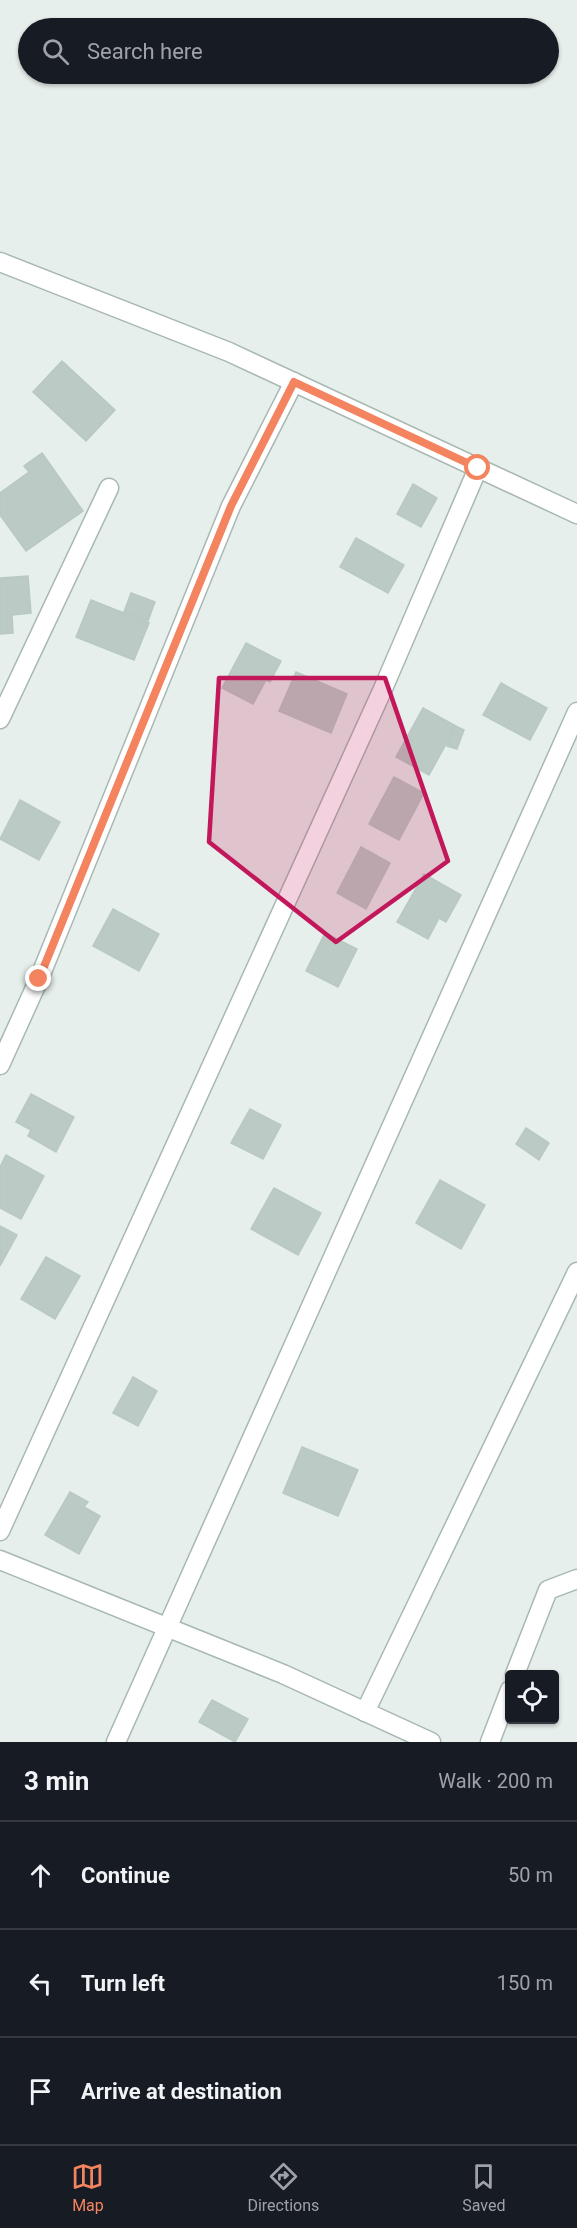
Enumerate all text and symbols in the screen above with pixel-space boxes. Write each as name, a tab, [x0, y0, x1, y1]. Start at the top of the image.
search box	[18, 18, 559, 84]
icon: search	[39, 35, 72, 68]
text: Search here	[87, 39, 203, 64]
route start	[464, 454, 490, 480]
route end	[25, 965, 51, 991]
map controls	[505, 1670, 559, 1724]
button: locate	[505, 1670, 559, 1724]
text: 3 min	[24, 1766, 89, 1796]
text: Walk · 200 m	[438, 1769, 553, 1793]
icon: ahead	[24, 1859, 57, 1892]
text: Continue	[81, 1863, 170, 1888]
text: 50 m	[508, 1863, 553, 1887]
icon: left	[24, 1967, 57, 2000]
text: Turn left	[81, 1971, 165, 1996]
text: 150 m	[497, 1971, 553, 1995]
icon: arrive	[24, 2075, 57, 2108]
text: Arrive at destination	[81, 2079, 282, 2104]
tab: Map	[71, 2160, 104, 2215]
tab: Directions	[247, 2160, 319, 2215]
tab: Saved	[462, 2160, 506, 2215]

